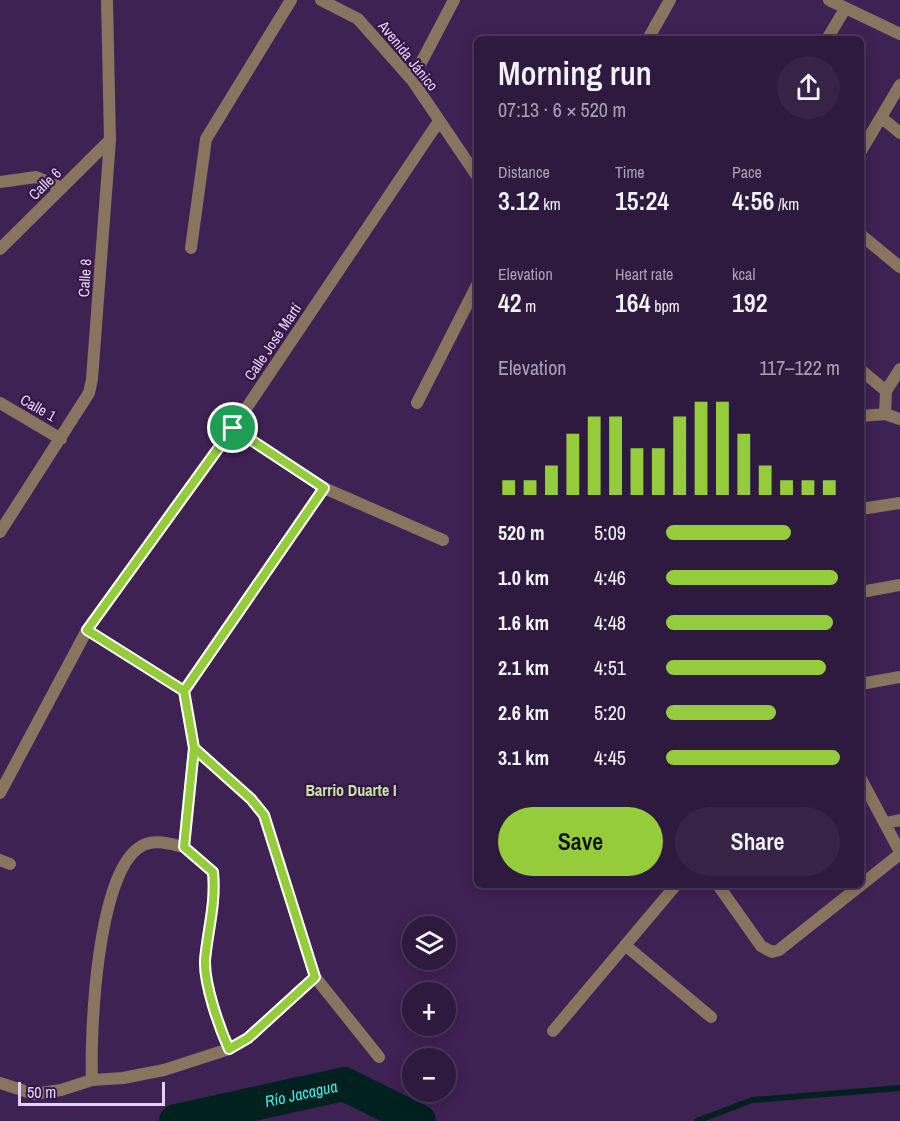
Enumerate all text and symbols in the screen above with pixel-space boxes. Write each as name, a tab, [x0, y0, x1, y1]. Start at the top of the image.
street label: Avenida Jánico	[373, 15, 443, 95]
text: Morning run	[498, 51, 652, 95]
button: share	[777, 56, 840, 119]
text: 07:13 · 6 × 520 m	[498, 96, 626, 123]
text: Distance	[498, 161, 550, 183]
text: Time	[615, 161, 645, 183]
text: Pace	[732, 161, 762, 183]
street label: Calle 6	[24, 163, 66, 204]
text: 3.12	[498, 183, 540, 218]
text: 15:24	[615, 183, 669, 218]
text: 4:56	[732, 183, 774, 218]
text: km	[540, 193, 561, 215]
text: /km	[774, 193, 799, 215]
street label: Calle 8	[73, 258, 96, 298]
text: Elevation	[498, 263, 553, 285]
text: Heart rate	[615, 263, 673, 285]
text: kcal	[732, 263, 755, 285]
text: 42	[498, 285, 522, 320]
text: 164	[615, 285, 651, 320]
text: 192	[732, 285, 768, 320]
text: m	[522, 295, 536, 317]
text: bpm	[651, 295, 680, 317]
street label: Calle José Martí	[239, 299, 306, 384]
text: Elevation	[498, 354, 566, 381]
text: 117–122 m	[759, 354, 840, 381]
street label: Calle 1	[16, 389, 60, 426]
pin	[207, 402, 258, 453]
icon: arrive	[216, 411, 249, 444]
text: 520 m	[498, 519, 545, 546]
text: 5:09	[594, 519, 626, 546]
text: 1.0 km	[498, 564, 549, 591]
text: 4:46	[594, 564, 626, 591]
text: 1.6 km	[498, 609, 549, 636]
text: 4:48	[594, 609, 626, 636]
text: 2.1 km	[498, 654, 549, 681]
text: 4:51	[594, 654, 626, 681]
text: 2.6 km	[498, 699, 549, 726]
text: 5:20	[594, 699, 626, 726]
text: 3.1 km	[498, 744, 549, 771]
text: 4:45	[594, 744, 626, 771]
district label: Barrio Duarte I	[305, 779, 397, 801]
button: Save	[498, 807, 663, 876]
button: Share	[675, 807, 840, 876]
map controls	[402, 916, 456, 1102]
button: layers	[402, 916, 456, 970]
button: +	[402, 982, 456, 1036]
button: −	[402, 1048, 456, 1102]
water label: Río Jacagua	[263, 1075, 339, 1112]
scale bar	[18, 1079, 165, 1106]
text: 50 m	[27, 1081, 56, 1103]

